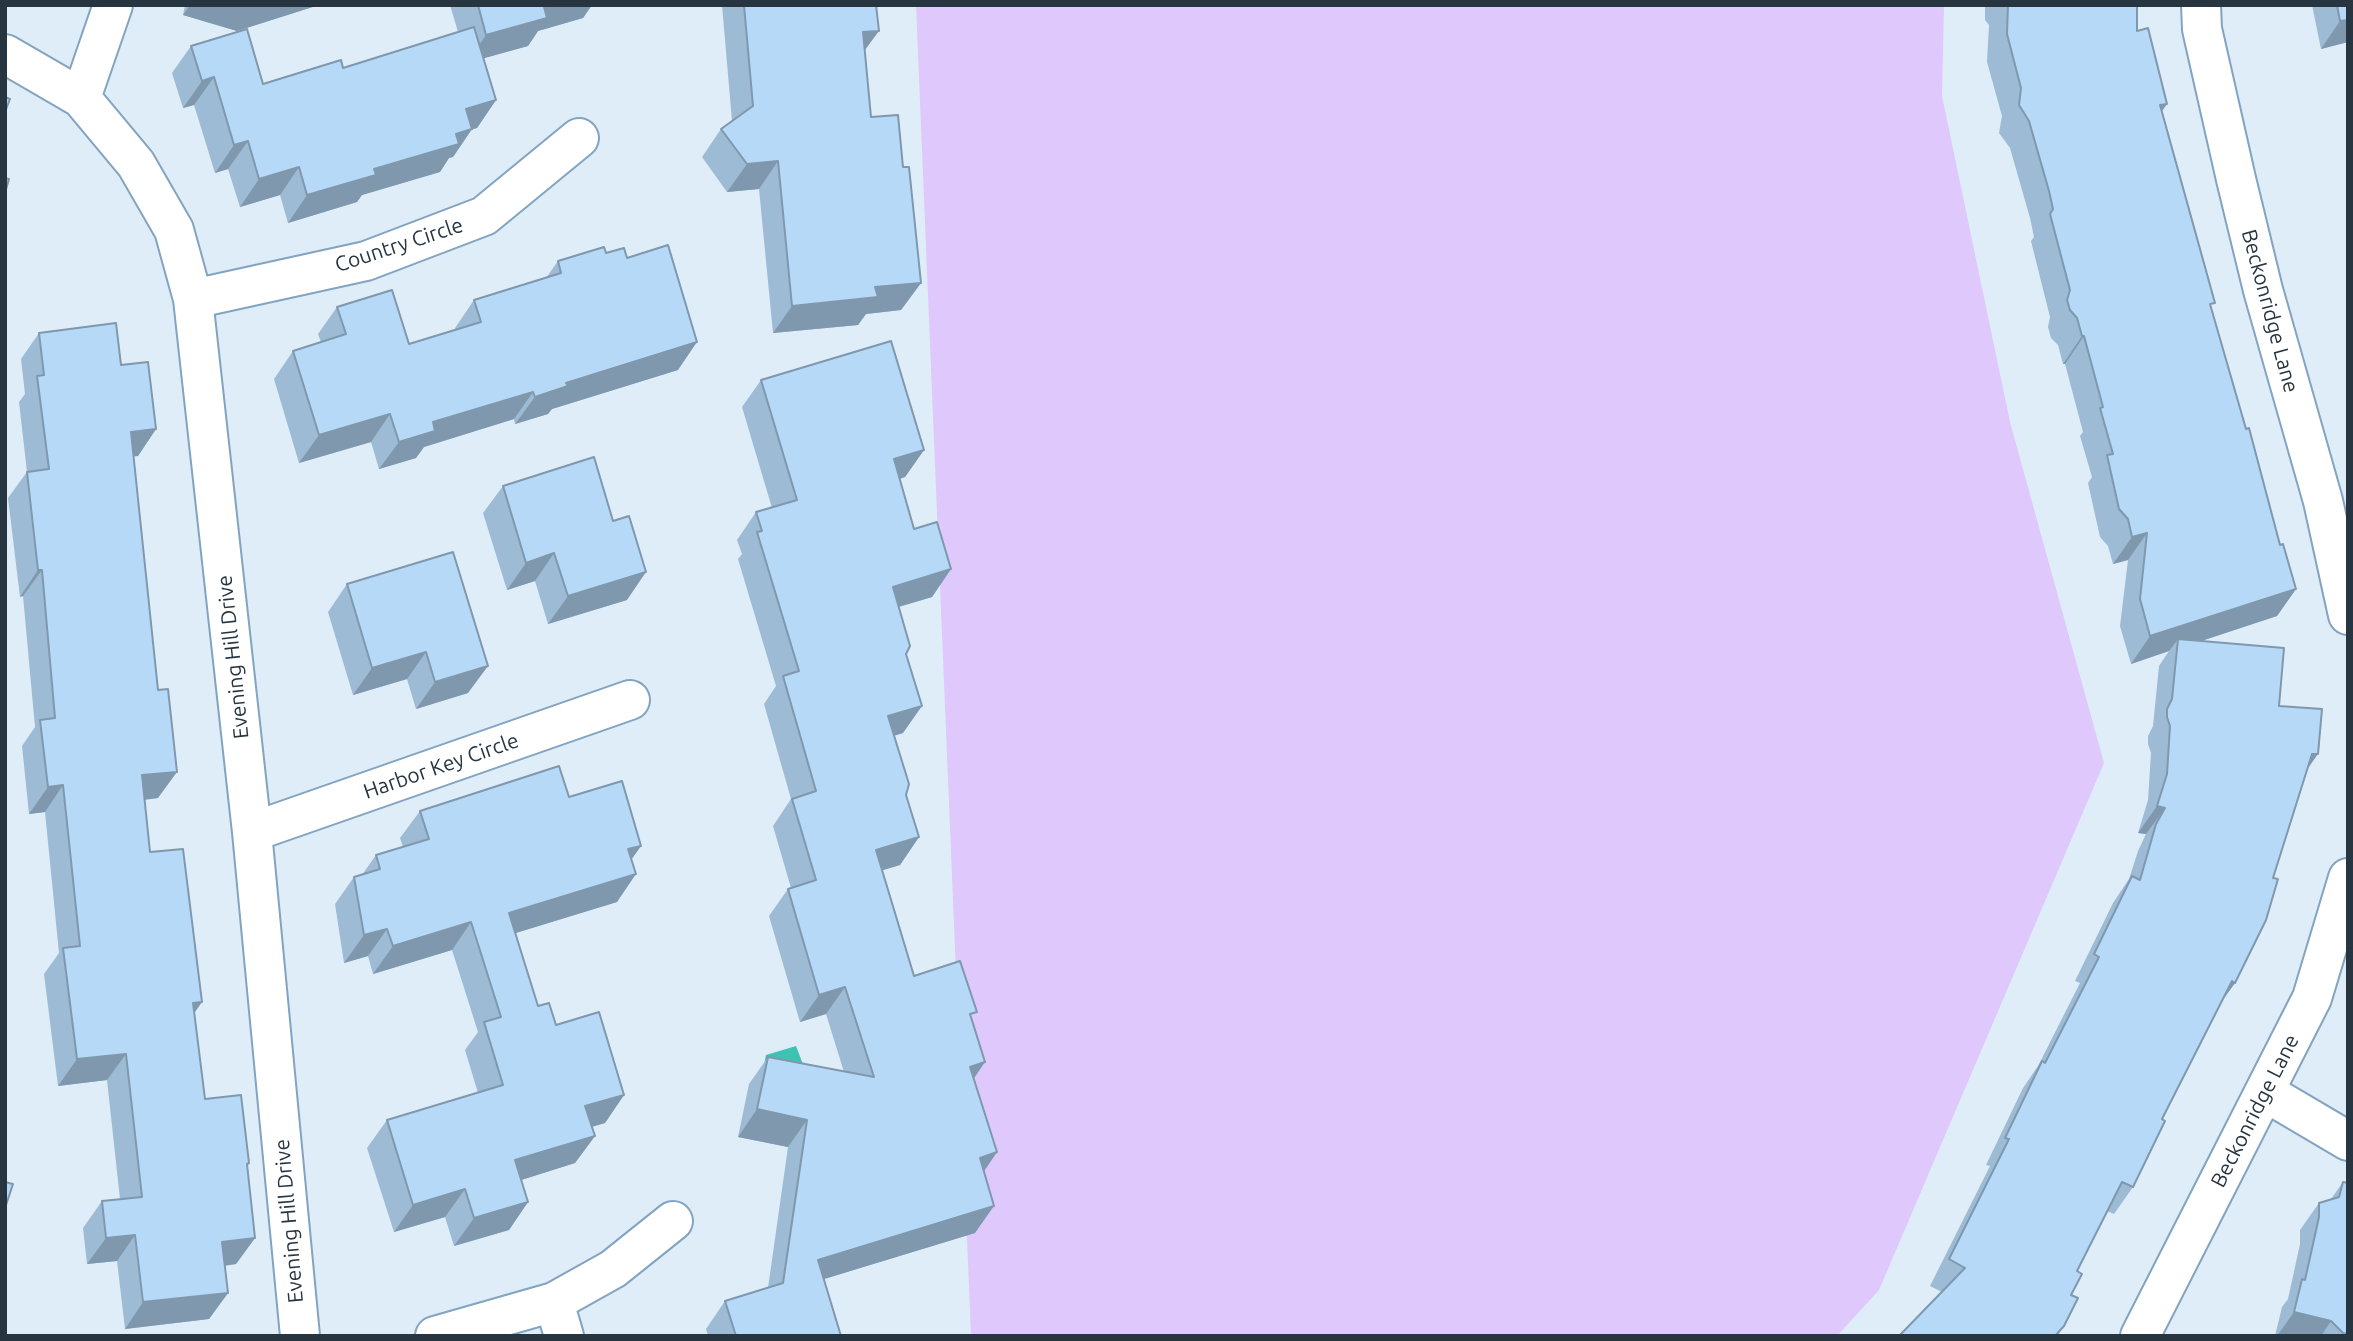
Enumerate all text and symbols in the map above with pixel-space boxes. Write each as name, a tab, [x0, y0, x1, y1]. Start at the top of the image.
street label: Country Circle	[332, 212, 466, 278]
street label: Beckonridge Lane	[2236, 227, 2304, 395]
street label: Evening Hill Drive	[212, 574, 254, 740]
street label: Harbor Key Circle	[360, 728, 522, 804]
street label: Beckonridge Lane	[2206, 1030, 2304, 1192]
street label: Evening Hill Drive	[269, 1138, 309, 1304]

